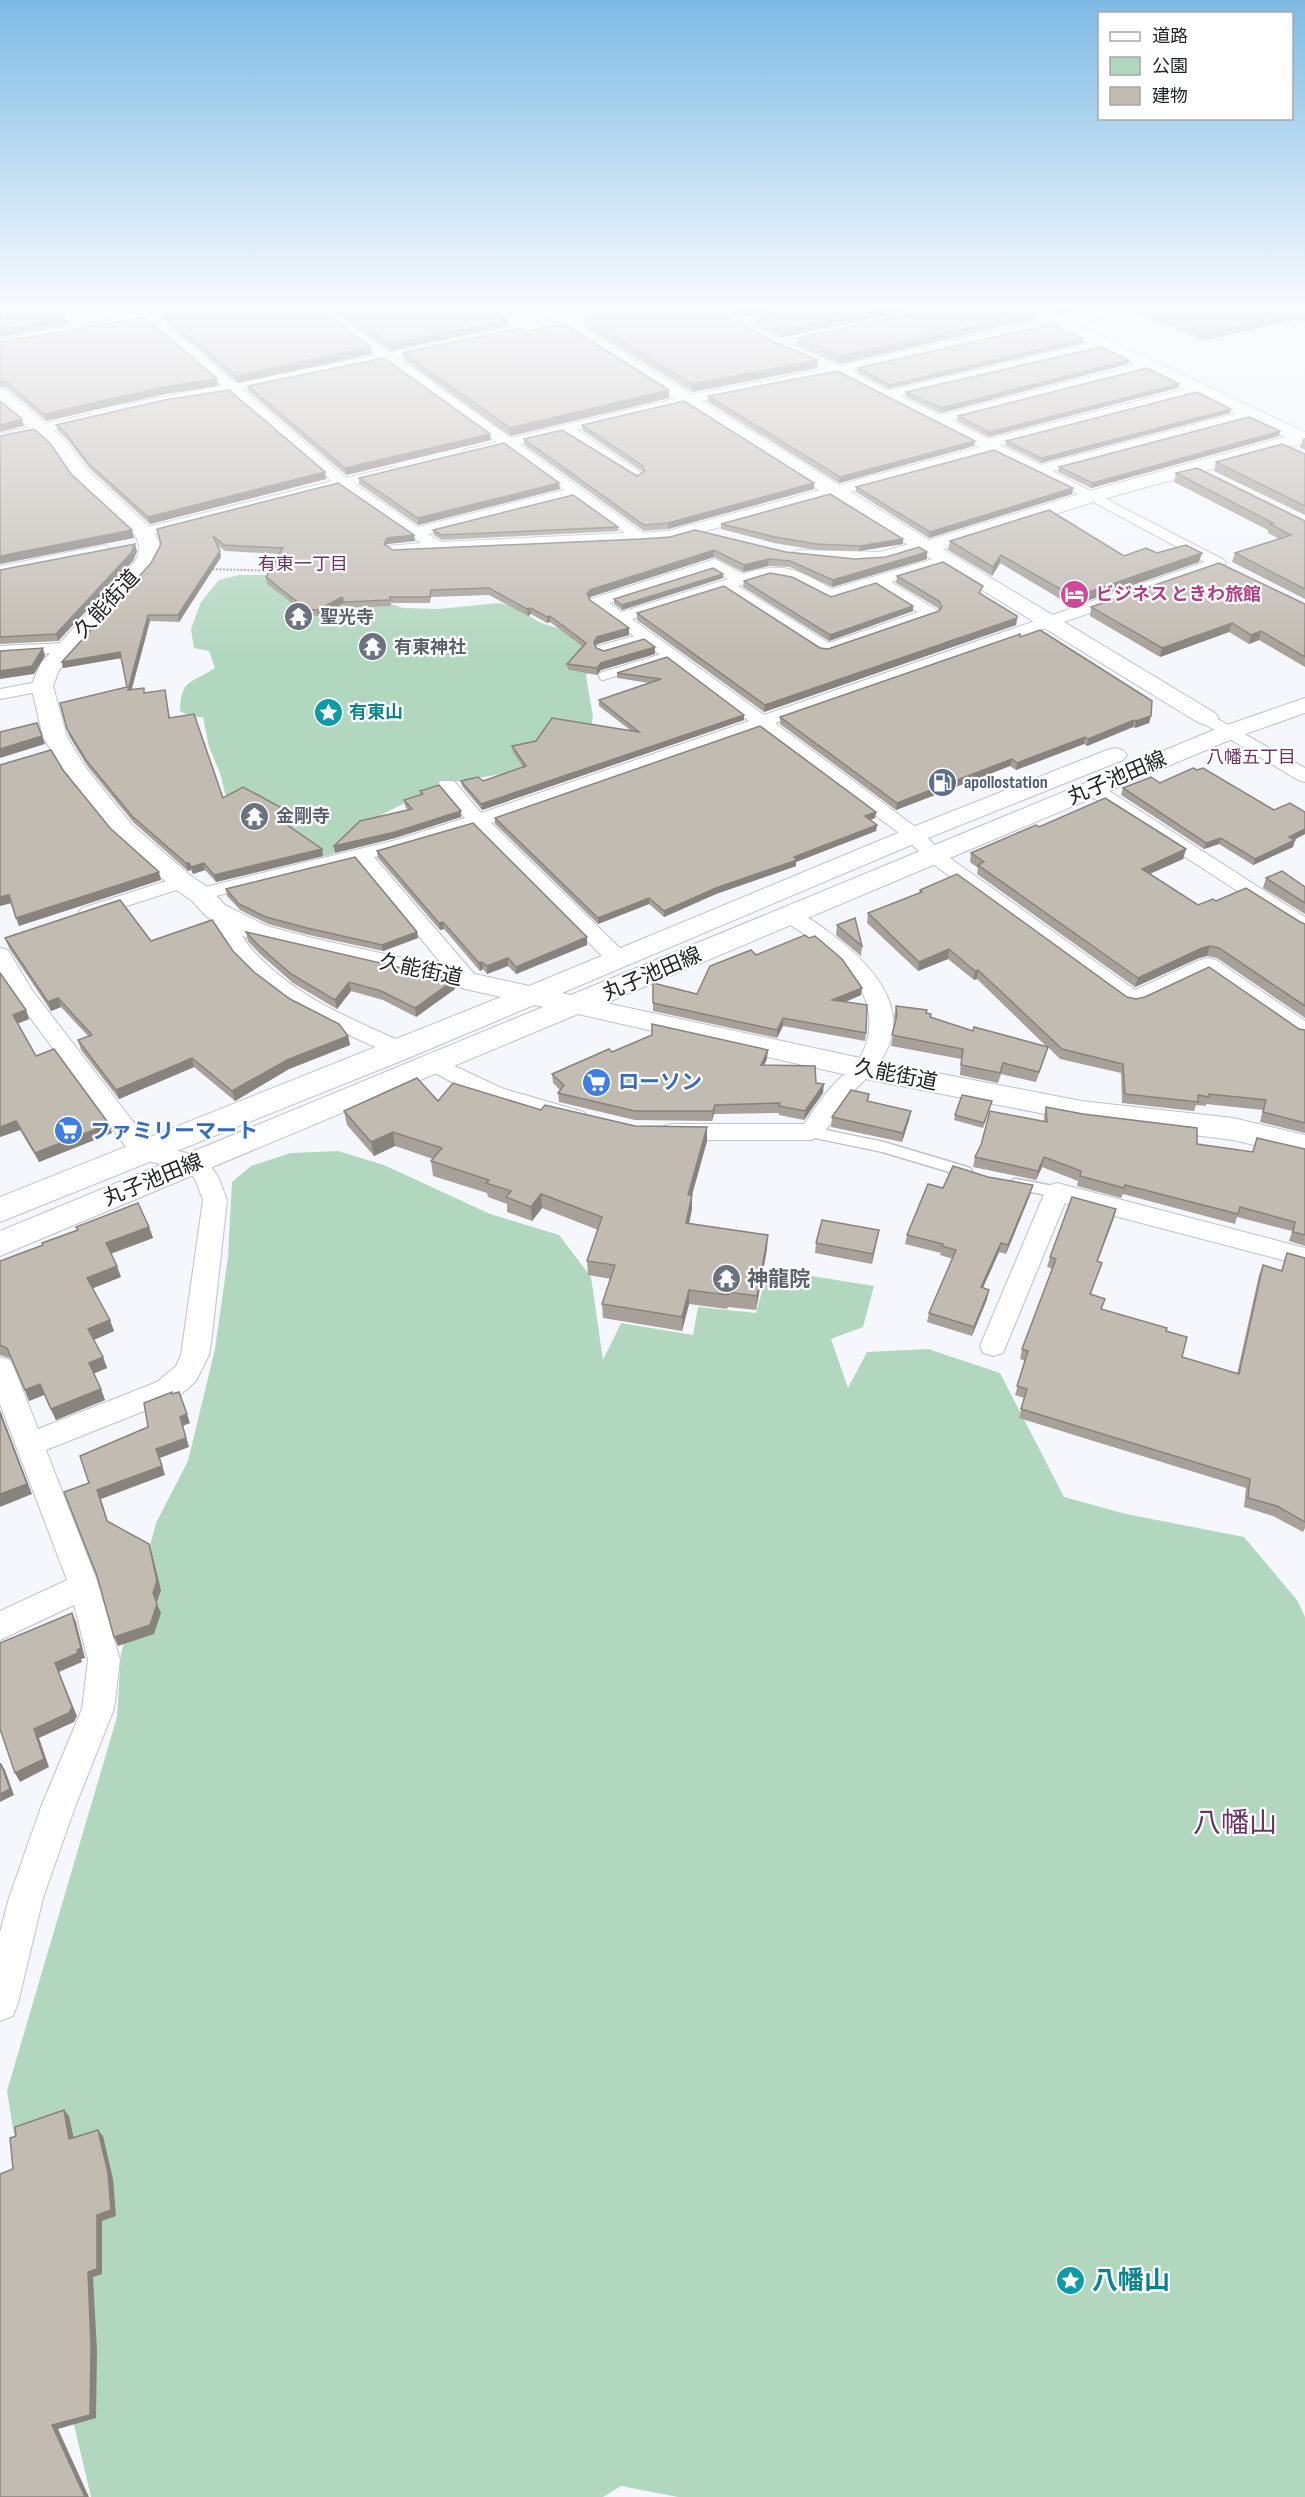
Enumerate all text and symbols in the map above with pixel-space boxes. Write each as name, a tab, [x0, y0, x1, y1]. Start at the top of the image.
legend	[1098, 12, 1293, 120]
text: 道路	[1152, 26, 1188, 47]
text: 公園	[1152, 56, 1188, 77]
text: 建物	[1152, 86, 1188, 107]
district label: 有東一丁目	[258, 554, 348, 575]
street label: 久能街道	[69, 565, 145, 643]
hotel icon: ビジネス ときわ旅館	[1059, 578, 1091, 610]
place label: ビジネス ときわ旅館	[1096, 584, 1261, 605]
temple icon: 聖光寺	[283, 601, 315, 633]
place label: 聖光寺	[320, 607, 374, 628]
temple icon: 有東神社	[357, 631, 389, 663]
place label: 有東神社	[394, 637, 466, 658]
place icon: 有東山	[312, 696, 344, 728]
place label: 有東山	[349, 702, 403, 723]
street label: 丸子池田線	[1064, 746, 1170, 810]
district label: 八幡五丁目	[1206, 747, 1296, 768]
fuel station icon: apollostation	[927, 766, 959, 798]
place label: apollostation	[964, 772, 1048, 793]
temple icon: 金剛寺	[239, 800, 271, 832]
place label: 金剛寺	[276, 806, 330, 827]
street label: 丸子池田線	[599, 942, 705, 1006]
street label: 久能街道	[377, 949, 465, 991]
street label: 久能街道	[852, 1055, 940, 1095]
supermarket icon: ローソン	[581, 1066, 613, 1098]
place label: ローソン	[618, 1070, 702, 1095]
supermarket icon: ファミリーマート	[53, 1115, 85, 1147]
place label: ファミリーマート	[90, 1119, 258, 1144]
street label: 丸子池田線	[100, 1149, 206, 1211]
temple icon: 神龍院	[710, 1263, 742, 1295]
place label: 神龍院	[747, 1267, 810, 1292]
district label: 八幡山	[1193, 1807, 1277, 1840]
place icon: 八幡山	[1055, 2265, 1087, 2297]
place label: 八幡山	[1092, 2266, 1170, 2297]

